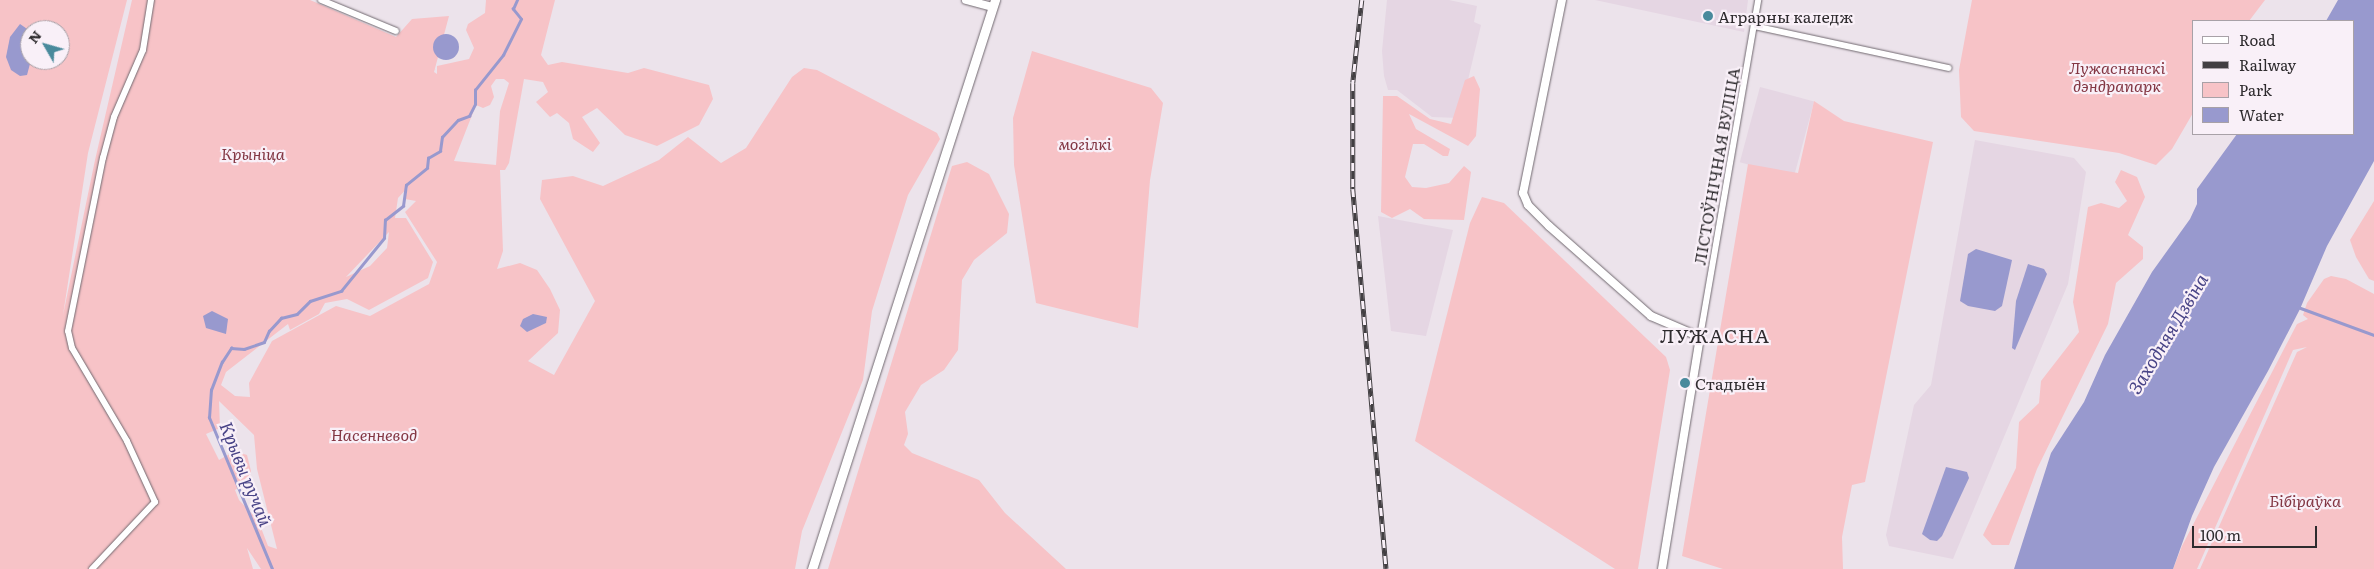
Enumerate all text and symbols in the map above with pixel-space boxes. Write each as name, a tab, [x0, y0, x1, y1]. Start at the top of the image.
place label: Аграрны каледж	[1718, 6, 1853, 26]
marker: Аграрны каледж	[1702, 10, 1714, 22]
north arrow	[20, 20, 70, 70]
legend	[2192, 20, 2354, 135]
text: N	[22, 26, 45, 47]
text: Road	[2239, 28, 2275, 51]
text: Railway	[2239, 53, 2296, 76]
park label: Лужаснянскі дэндрапарк	[2069, 57, 2165, 95]
street label: ЛІСТОЎНІЧНАЯ ВУЛІЦА	[1689, 66, 1743, 266]
text: Park	[2239, 78, 2272, 101]
text: Water	[2239, 103, 2284, 126]
park label: могілкі	[1058, 133, 1112, 153]
park label: Крыніца	[221, 143, 285, 163]
water label: Заходняя Дзвіна	[2124, 270, 2212, 398]
district label: ЛУЖАСНА	[1659, 325, 1771, 347]
place label: Стадыён	[1695, 373, 1766, 393]
marker: Стадыён	[1679, 377, 1691, 389]
water label: Крывы ручай	[215, 419, 277, 529]
park label: Насенневод	[331, 424, 417, 444]
park label: Бібіраўка	[2269, 490, 2341, 510]
scale bar	[2194, 516, 2319, 548]
text: 100 m	[2200, 523, 2241, 546]

